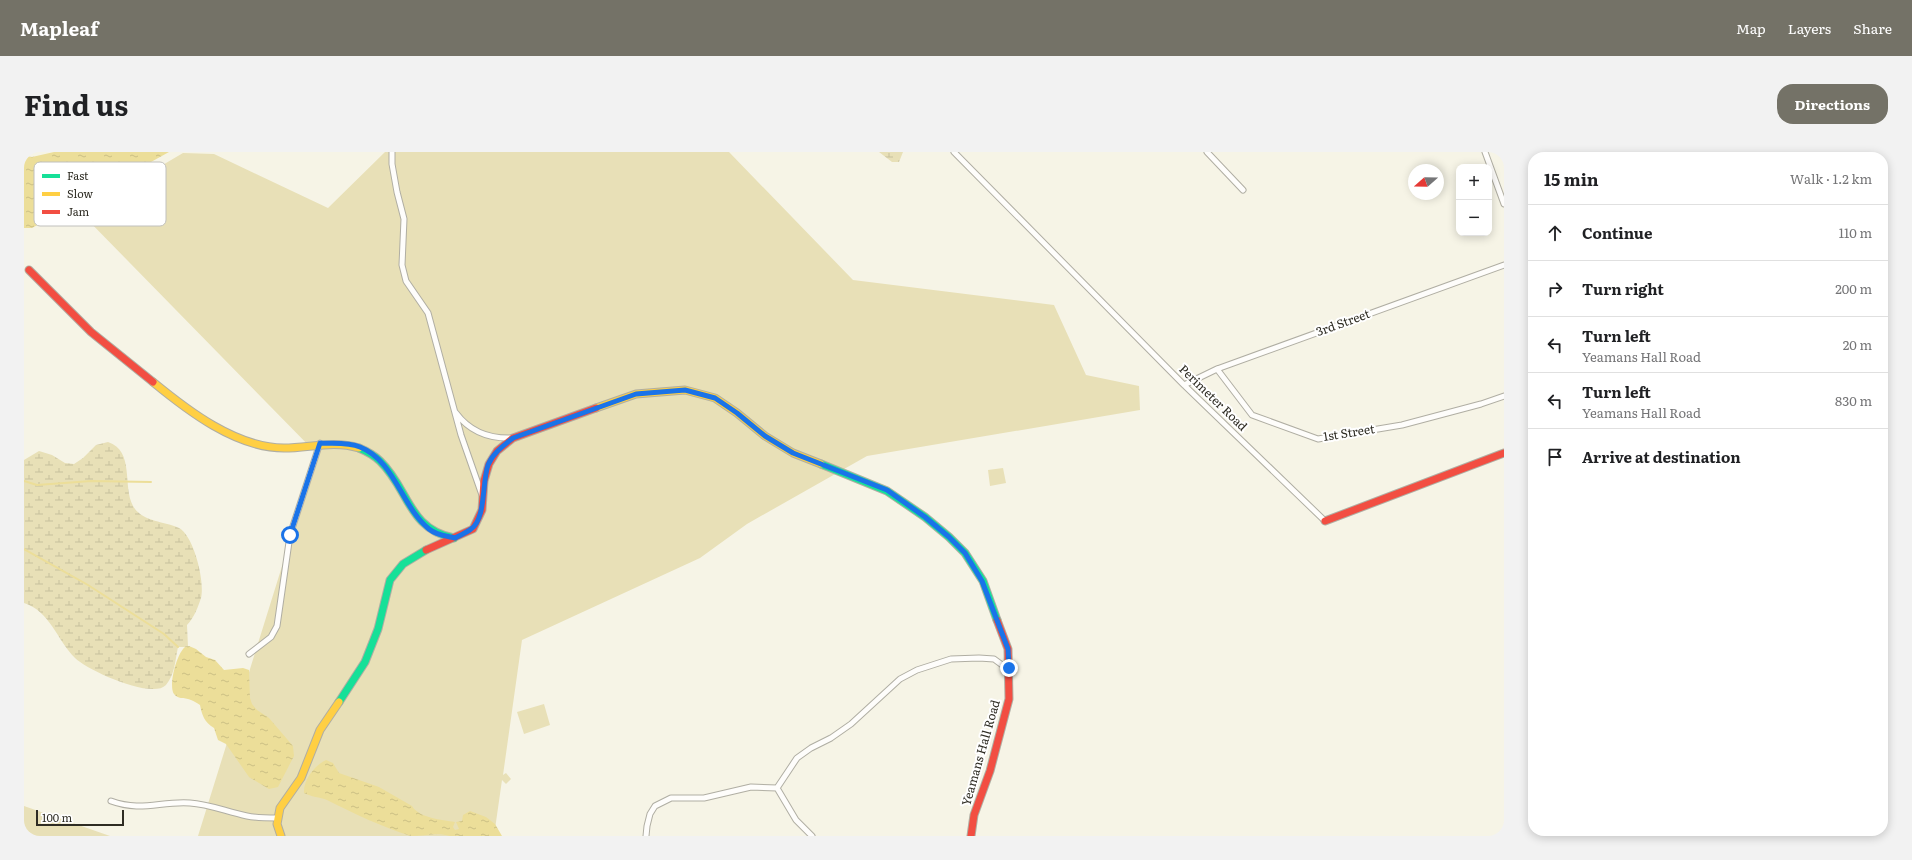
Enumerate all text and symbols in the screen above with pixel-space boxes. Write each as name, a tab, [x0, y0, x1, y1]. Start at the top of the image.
text: Mapleaf	[20, 14, 98, 42]
text: Map	[1736, 18, 1766, 38]
text: Layers	[1788, 18, 1831, 38]
text: Share	[1853, 18, 1892, 38]
text: Find us	[24, 83, 128, 125]
button: Directions	[1777, 84, 1888, 124]
legend	[34, 162, 166, 226]
north arrow	[1408, 164, 1444, 200]
map controls	[1456, 164, 1492, 236]
button: +	[1456, 164, 1492, 200]
text: 15 min	[1544, 166, 1599, 191]
text: Fast	[67, 167, 89, 183]
text: Walk · 1.2 km	[1790, 169, 1872, 188]
text: Slow	[67, 185, 93, 201]
button: −	[1456, 200, 1492, 236]
text: Jam	[67, 203, 90, 219]
text: Continue	[1582, 221, 1652, 244]
icon: ahead	[1544, 222, 1566, 244]
text: 110 m	[1839, 223, 1872, 242]
text: Turn right	[1582, 277, 1664, 300]
icon: right	[1544, 278, 1566, 300]
text: 200 m	[1835, 279, 1872, 298]
street label: 3rd Street	[1313, 304, 1372, 340]
text: Turn left	[1582, 324, 1651, 347]
icon: left	[1544, 334, 1566, 356]
text: 20 m	[1843, 335, 1872, 354]
text: Yeamans Hall Road	[1582, 347, 1701, 366]
street label: Perimeter Road	[1176, 360, 1252, 435]
text: Turn left	[1582, 380, 1651, 403]
icon: left	[1544, 390, 1566, 412]
text: 830 m	[1835, 391, 1872, 410]
text: Yeamans Hall Road	[1582, 403, 1701, 422]
street label: 1st Street	[1322, 419, 1376, 445]
text: Arrive at destination	[1582, 445, 1741, 468]
icon: arrive	[1544, 446, 1566, 468]
route start	[281, 526, 299, 544]
route end	[1000, 659, 1018, 677]
street label: Yeamans Hall Road	[956, 697, 1004, 808]
scale bar	[36, 808, 124, 827]
text: 100 m	[42, 809, 72, 825]

